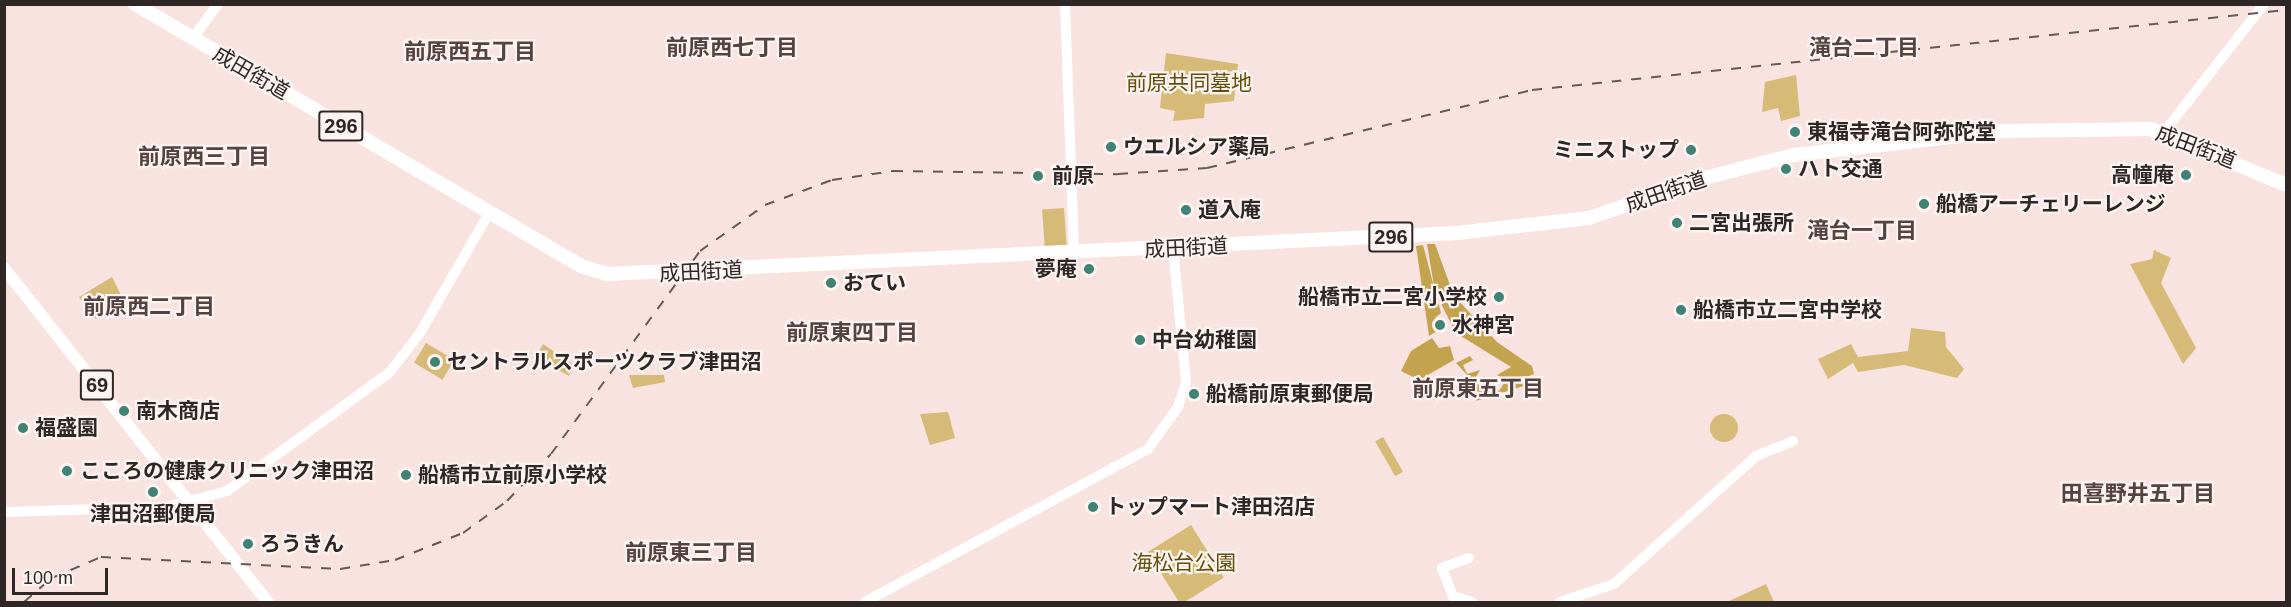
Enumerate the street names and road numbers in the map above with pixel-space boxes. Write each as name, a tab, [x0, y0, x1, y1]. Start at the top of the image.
street label: 成田街道	[208, 41, 294, 105]
road number: 296	[317, 109, 365, 143]
street label: 成田街道	[2152, 120, 2240, 174]
street label: 成田街道	[1622, 166, 1710, 218]
road number: 296	[1367, 220, 1415, 254]
street label: 成田街道	[1143, 233, 1229, 263]
street label: 成田街道	[658, 257, 744, 287]
road number: 69	[79, 368, 115, 402]

